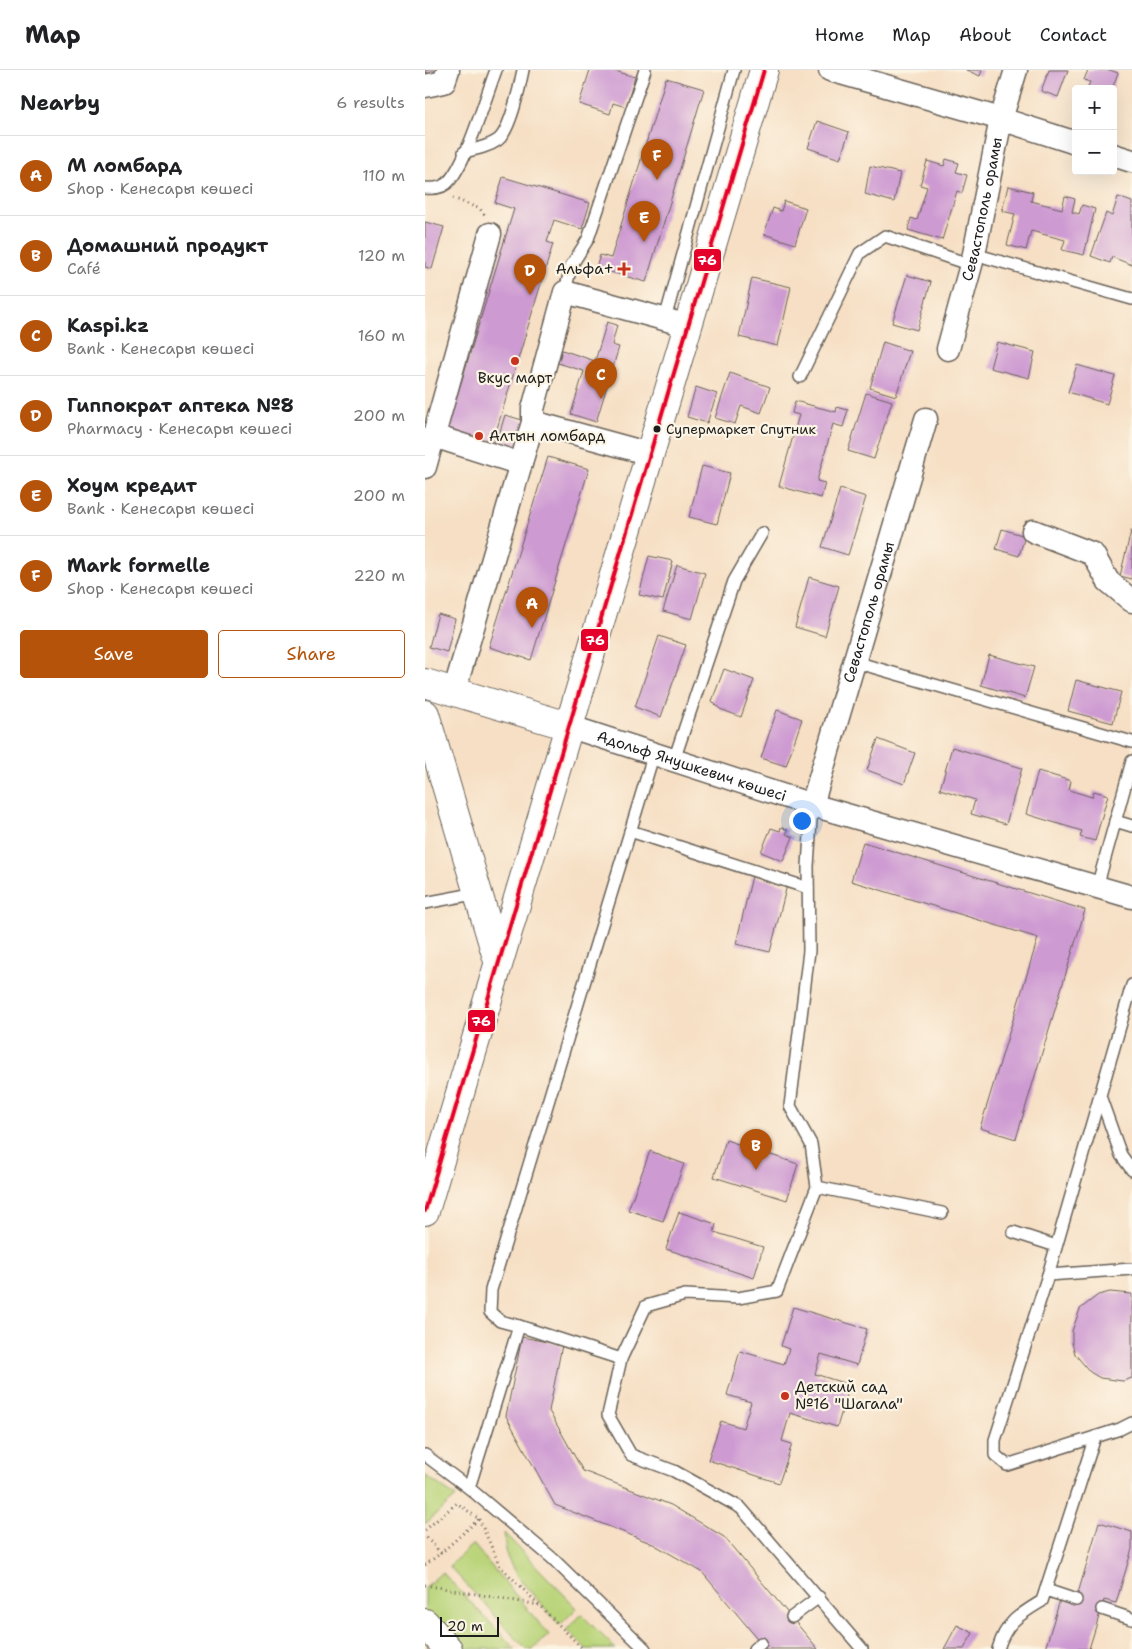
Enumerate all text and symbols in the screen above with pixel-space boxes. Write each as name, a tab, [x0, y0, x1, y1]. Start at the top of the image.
text: Map	[25, 19, 81, 51]
text: Home	[815, 23, 864, 47]
text: Map	[892, 23, 931, 47]
text: About	[959, 23, 1012, 47]
text: Contact	[1040, 23, 1107, 47]
map controls	[1072, 85, 1117, 175]
button: +	[1072, 85, 1117, 130]
text: Nearby	[20, 89, 100, 117]
text: 6 results	[336, 92, 405, 113]
button: −	[1072, 130, 1117, 175]
street label: Севастополь орамы	[957, 136, 1007, 283]
pin: F	[641, 139, 673, 180]
text: М ломбард	[67, 153, 182, 178]
text: A	[30, 165, 42, 186]
text: 110 m	[362, 165, 405, 186]
text: Shop · Кенесары көшесі	[67, 178, 254, 199]
pin: E	[628, 201, 660, 242]
text: Домашний продукт	[67, 233, 268, 258]
text: B	[31, 245, 41, 266]
text: 120 m	[358, 245, 405, 266]
line badge: 76	[693, 248, 722, 272]
text: 76	[697, 251, 717, 269]
pin: D	[514, 254, 546, 295]
text: Café	[67, 258, 101, 279]
place label: Альфа+	[556, 259, 614, 279]
marker: Альфа+	[618, 263, 630, 275]
text: Kaspi.kz	[67, 313, 149, 338]
text: C	[31, 325, 41, 346]
text: 160 m	[358, 325, 405, 346]
text: Bank · Кенесары көшесі	[67, 338, 255, 359]
marker: Вкус март	[509, 355, 521, 367]
pin: C	[585, 358, 617, 399]
place label: Вкус март	[478, 368, 553, 388]
text: Гиппократ аптека №8	[67, 393, 294, 418]
text: D	[30, 405, 42, 426]
text: 200 m	[353, 405, 405, 426]
text: Pharmacy · Кенесары көшесі	[67, 418, 292, 439]
place label: Супермаркет Спутник	[666, 420, 816, 438]
marker: Супермаркет Спутник	[652, 424, 662, 434]
place label: Алтын ломбард	[489, 426, 606, 446]
marker: Алтын ломбард	[473, 430, 485, 442]
text: Хоум кредит	[67, 473, 197, 498]
text: E	[31, 485, 41, 506]
text: 200 m	[353, 485, 405, 506]
text: Bank · Кенесары көшесі	[67, 498, 255, 519]
street label: Севастополь орамы	[839, 539, 899, 685]
text: Mark formelle	[67, 553, 210, 578]
text: F	[31, 565, 41, 586]
text: 220 m	[353, 565, 405, 586]
text: Shop · Кенесары көшесі	[67, 578, 254, 599]
pin: A	[516, 587, 548, 628]
line badge: 76	[580, 628, 609, 652]
button: Save	[20, 630, 208, 678]
button: Share	[218, 630, 405, 678]
text: 76	[585, 631, 605, 649]
street label: Адольф Янушкевич көшесі	[594, 726, 789, 806]
your location	[789, 808, 815, 834]
line badge: 76	[467, 1009, 496, 1033]
text: 76	[471, 1012, 491, 1030]
pin: B	[740, 1129, 772, 1170]
place label: Детский сад №16 "Шагала"	[795, 1377, 903, 1414]
marker: Детский сад №16 "Шагала"	[779, 1390, 791, 1402]
scale bar	[440, 1614, 499, 1637]
text: 20 m	[447, 1617, 483, 1635]

